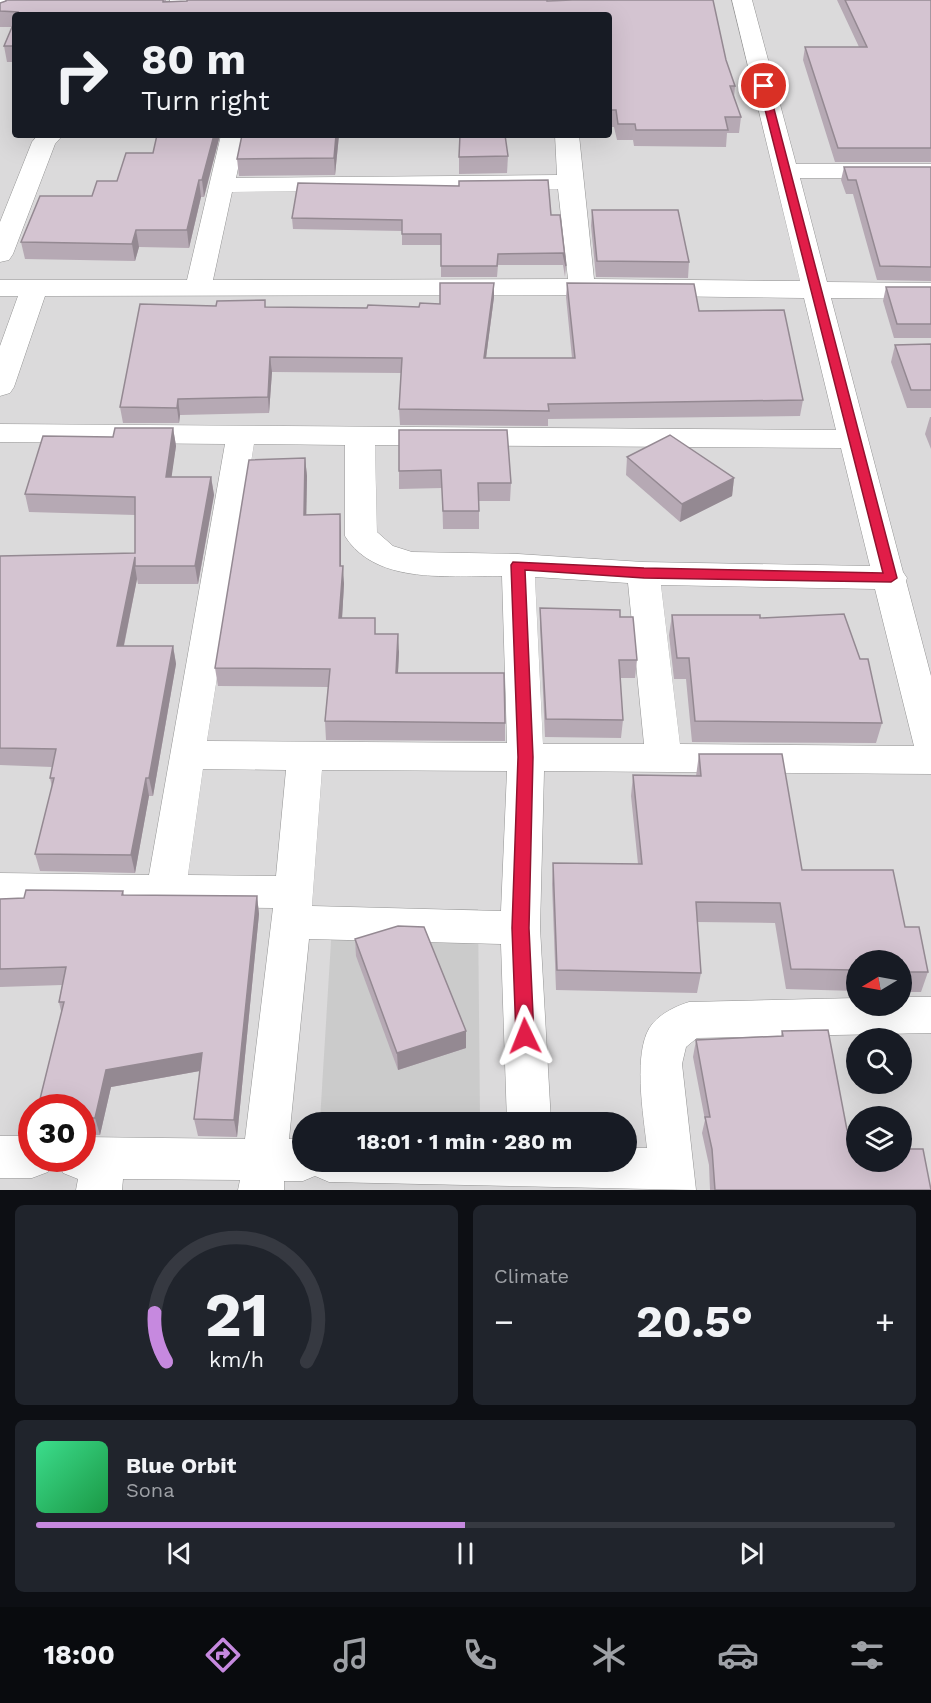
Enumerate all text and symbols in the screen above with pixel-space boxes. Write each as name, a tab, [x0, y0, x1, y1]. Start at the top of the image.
text: 80 m	[141, 35, 246, 84]
icon: right	[42, 36, 120, 114]
pin	[738, 60, 789, 111]
icon: arrive	[747, 69, 780, 102]
text: Turn right	[141, 85, 270, 117]
north arrow	[846, 950, 912, 1016]
map controls	[846, 950, 912, 1172]
position arrow	[493, 1004, 557, 1068]
button: search	[846, 1028, 912, 1094]
speed limit sign: 30	[18, 1094, 96, 1172]
button: layers	[846, 1106, 912, 1172]
text: 18:01 · 1 min · 280 m	[357, 1129, 572, 1154]
text: Climate	[494, 1264, 569, 1288]
text: 21	[204, 1278, 269, 1351]
text: 20.5°	[636, 1295, 753, 1348]
text: −	[494, 1302, 514, 1341]
text: +	[875, 1302, 895, 1341]
text: km/h	[209, 1347, 264, 1372]
text: Blue Orbit	[126, 1453, 236, 1478]
text: Sona	[126, 1478, 175, 1502]
icon: previous	[163, 1537, 196, 1570]
icon: pause	[449, 1537, 482, 1570]
icon: next	[735, 1537, 768, 1570]
icon: directions	[202, 1634, 244, 1676]
icon: music	[330, 1634, 372, 1676]
icon: phone	[459, 1634, 501, 1676]
icon: climate	[588, 1634, 630, 1676]
icon: car	[717, 1634, 759, 1676]
icon: filters	[846, 1634, 888, 1676]
text: 18:00	[43, 1639, 115, 1671]

